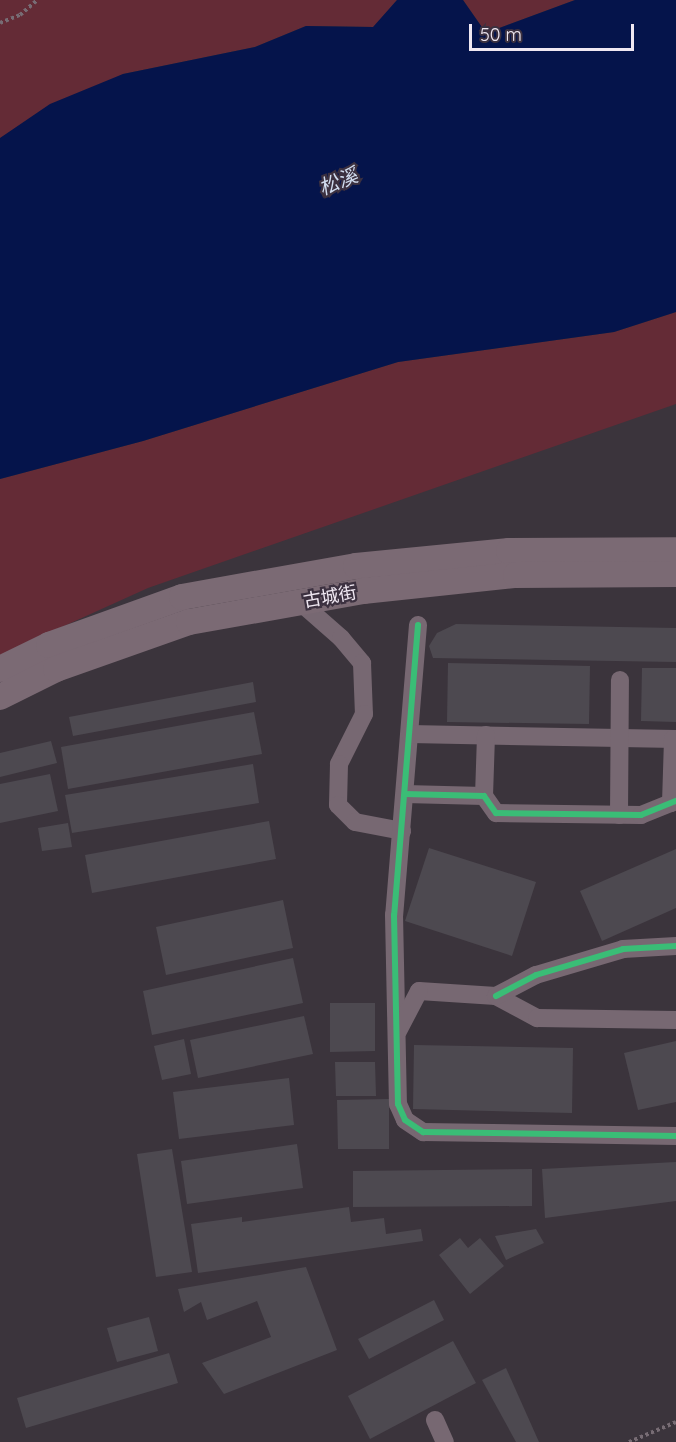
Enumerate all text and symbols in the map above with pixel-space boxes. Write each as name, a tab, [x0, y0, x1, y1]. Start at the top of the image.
scale bar	[472, 12, 637, 50]
text: 50 m	[480, 23, 522, 46]
water label: 松溪	[315, 162, 361, 200]
street label: 古城街	[302, 582, 358, 612]

